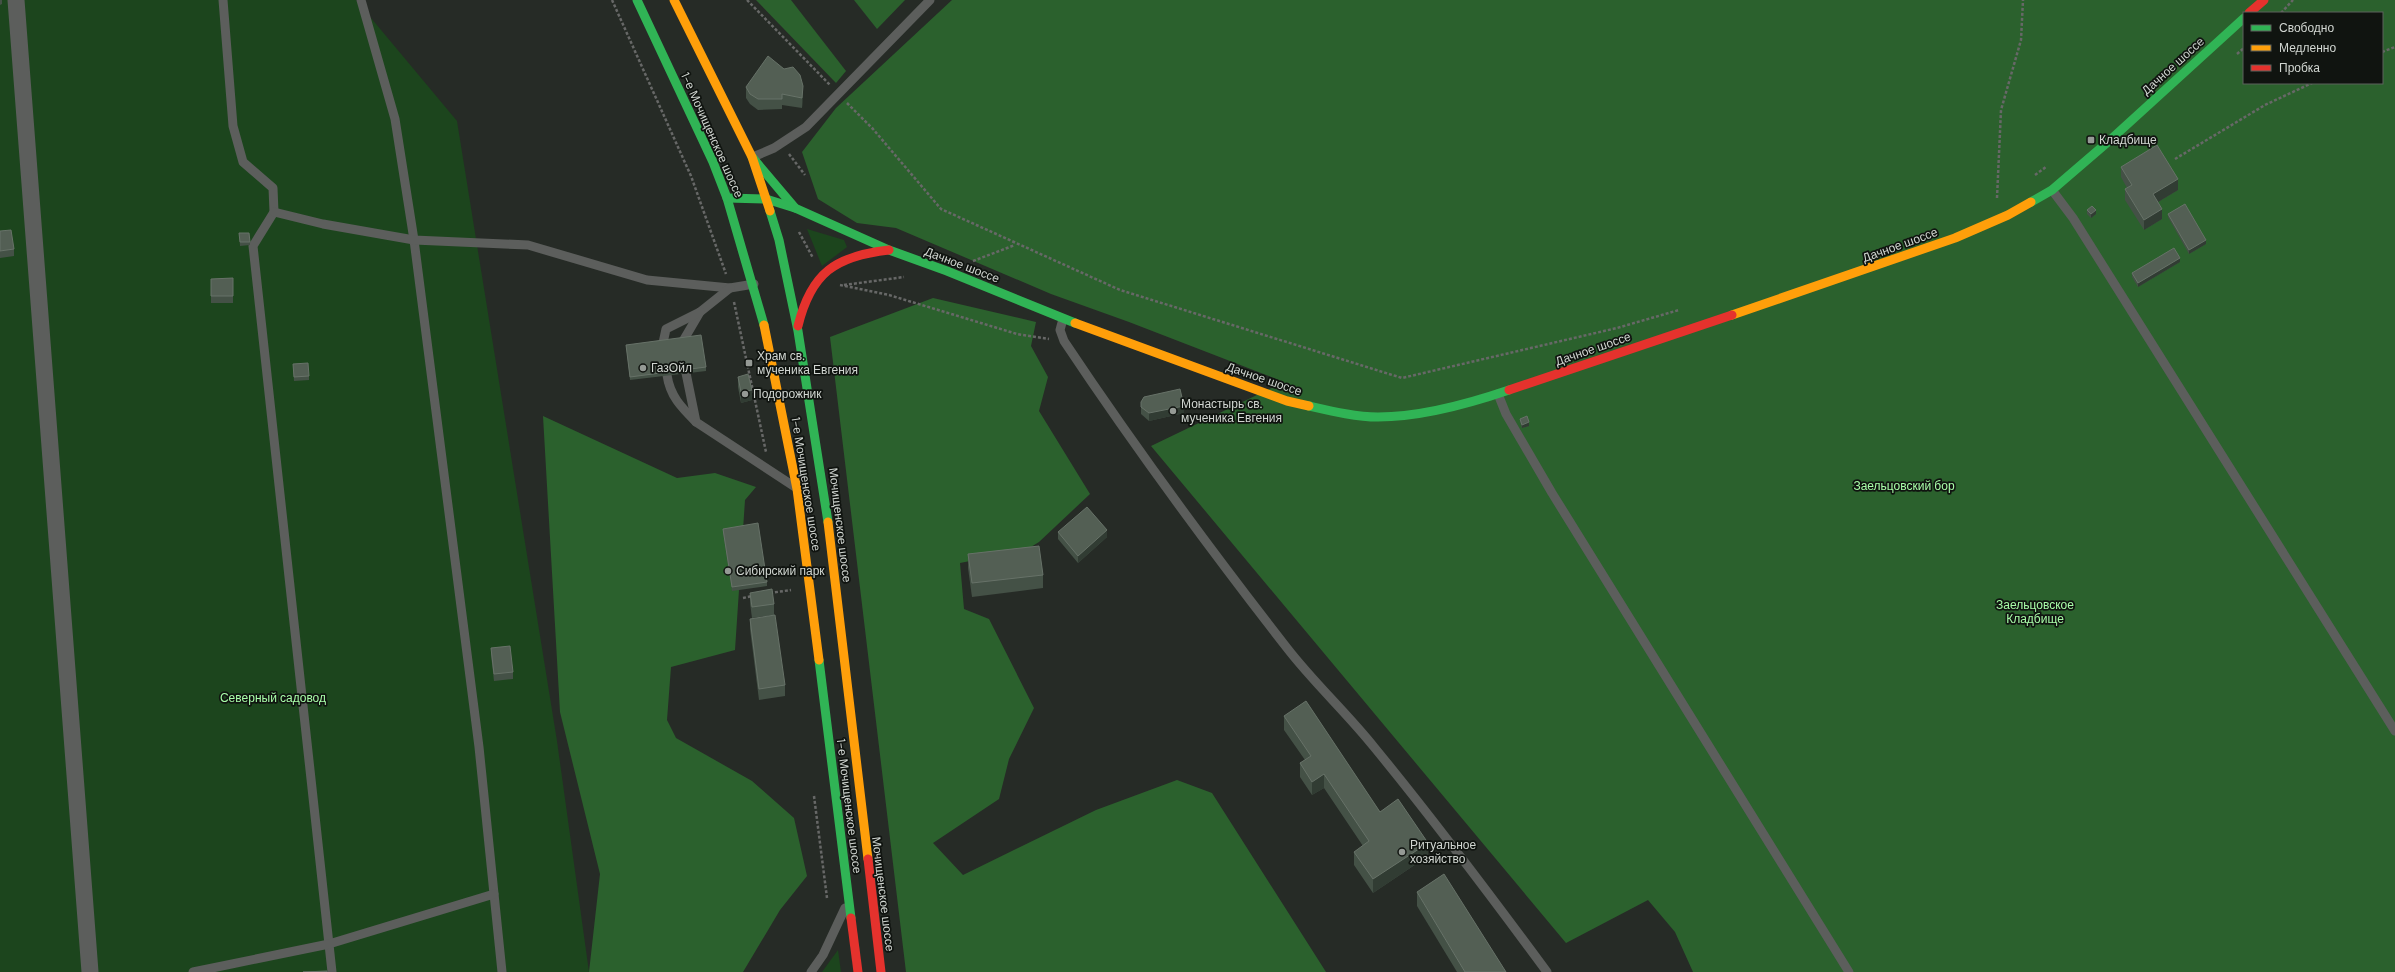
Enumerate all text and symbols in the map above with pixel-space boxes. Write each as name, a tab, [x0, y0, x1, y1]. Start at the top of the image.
legend	[2243, 12, 2383, 84]
text: Свободно	[2279, 20, 2334, 36]
street label: Дачное шоссе	[2138, 33, 2208, 98]
text: Медленно	[2279, 40, 2336, 56]
text: Пробка	[2279, 60, 2320, 76]
street label: 1-е Мочищенское шоссе	[677, 70, 747, 200]
place label: Кладбище	[2099, 132, 2157, 148]
marker: Кладбище	[2086, 135, 2096, 145]
street label: Дачное шоссе	[1860, 224, 1940, 266]
street label: Дачное шоссе	[922, 243, 1002, 287]
street label: Дачное шоссе	[1553, 328, 1633, 369]
place label: Храм св. мученика Евгения	[757, 348, 858, 378]
marker: Храм св. мученика Евгения	[744, 358, 754, 368]
street label: Дачное шоссе	[1224, 359, 1304, 400]
place label: ГазОйл	[651, 360, 692, 376]
marker: ГазОйл	[638, 363, 648, 373]
place label: Подорожник	[753, 386, 822, 402]
marker: Подорожник	[740, 389, 750, 399]
place label: Монастырь св. мученика Евгения	[1181, 396, 1282, 426]
marker: Монастырь св. мученика Евгения	[1168, 406, 1178, 416]
street label: 1-е Мочищенское шоссе	[787, 416, 825, 553]
street label: Мочищенское шоссе	[825, 467, 855, 584]
park label: Заельцовский бор	[1853, 478, 1955, 494]
place label: Сибирский парк	[736, 563, 825, 579]
marker: Сибирский парк	[723, 566, 733, 576]
park label: Заельцовское Кладбище	[1996, 597, 2074, 627]
park label: Северный садовод	[220, 690, 326, 706]
street label: 1-е Мочищенское шоссе	[833, 738, 865, 875]
street label: Мочищенское шоссе	[868, 836, 898, 953]
place label: Ритуальное хозяйство	[1410, 837, 1476, 867]
marker: Ритуальное хозяйство	[1397, 847, 1407, 857]

